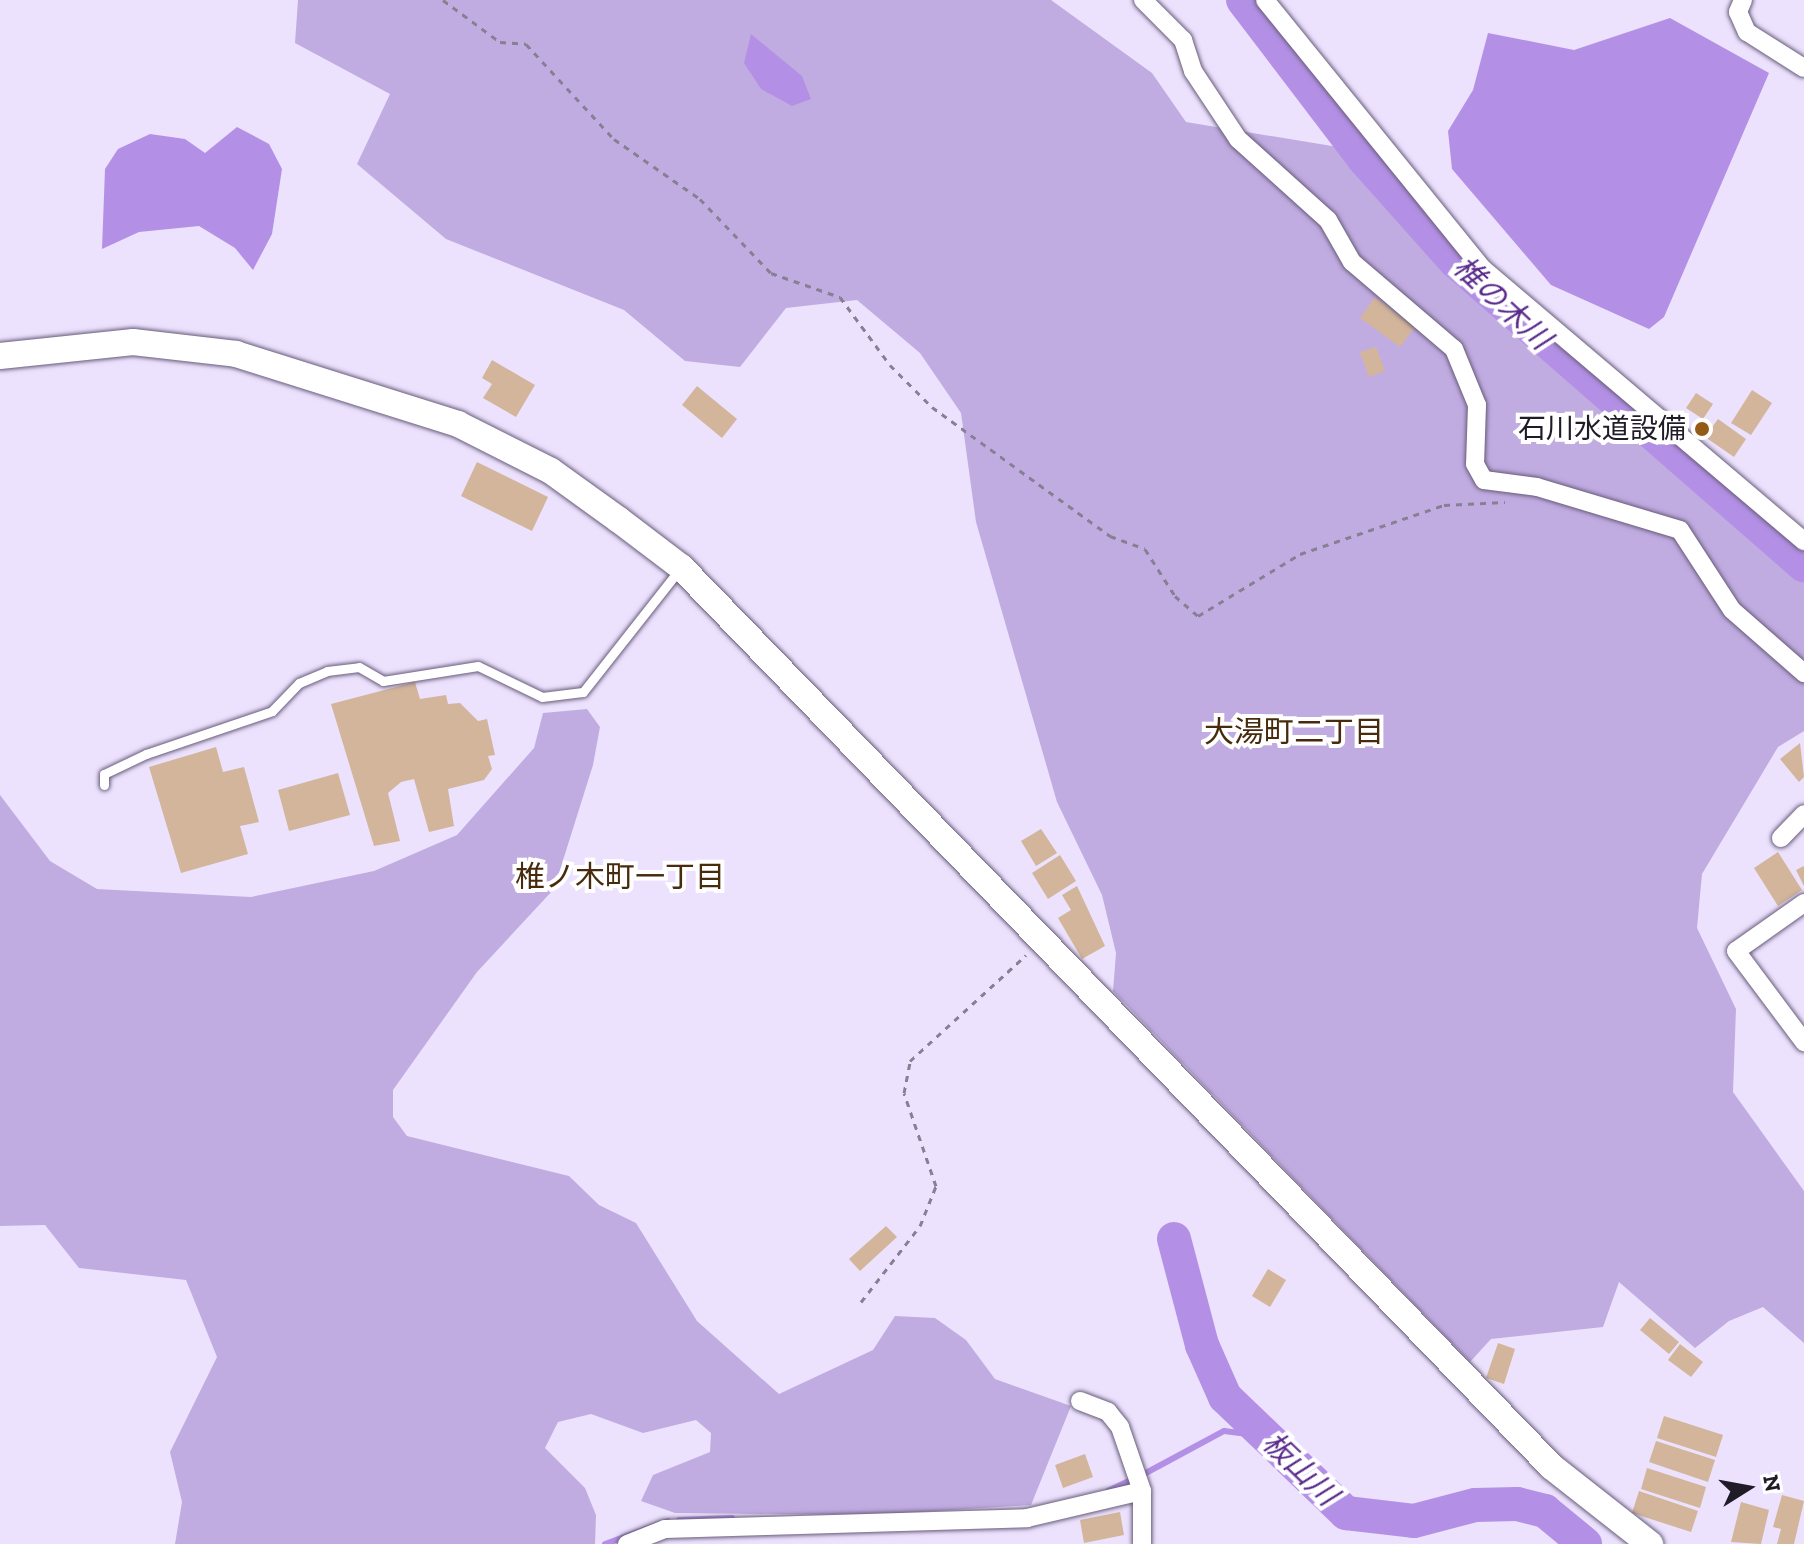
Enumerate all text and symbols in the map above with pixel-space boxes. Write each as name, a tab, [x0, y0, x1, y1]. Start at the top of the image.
water label: 椎の木川	[1446, 249, 1558, 357]
place label: 石川水道設備	[1518, 412, 1686, 446]
marker: 石川水道設備	[1693, 420, 1711, 438]
district label: 大湯町二丁目	[1204, 714, 1384, 750]
district label: 椎ノ木町一丁目	[515, 859, 725, 895]
water label: 板山川	[1255, 1425, 1345, 1513]
north arrow	[1708, 1448, 1788, 1528]
text: N	[1757, 1473, 1787, 1494]

